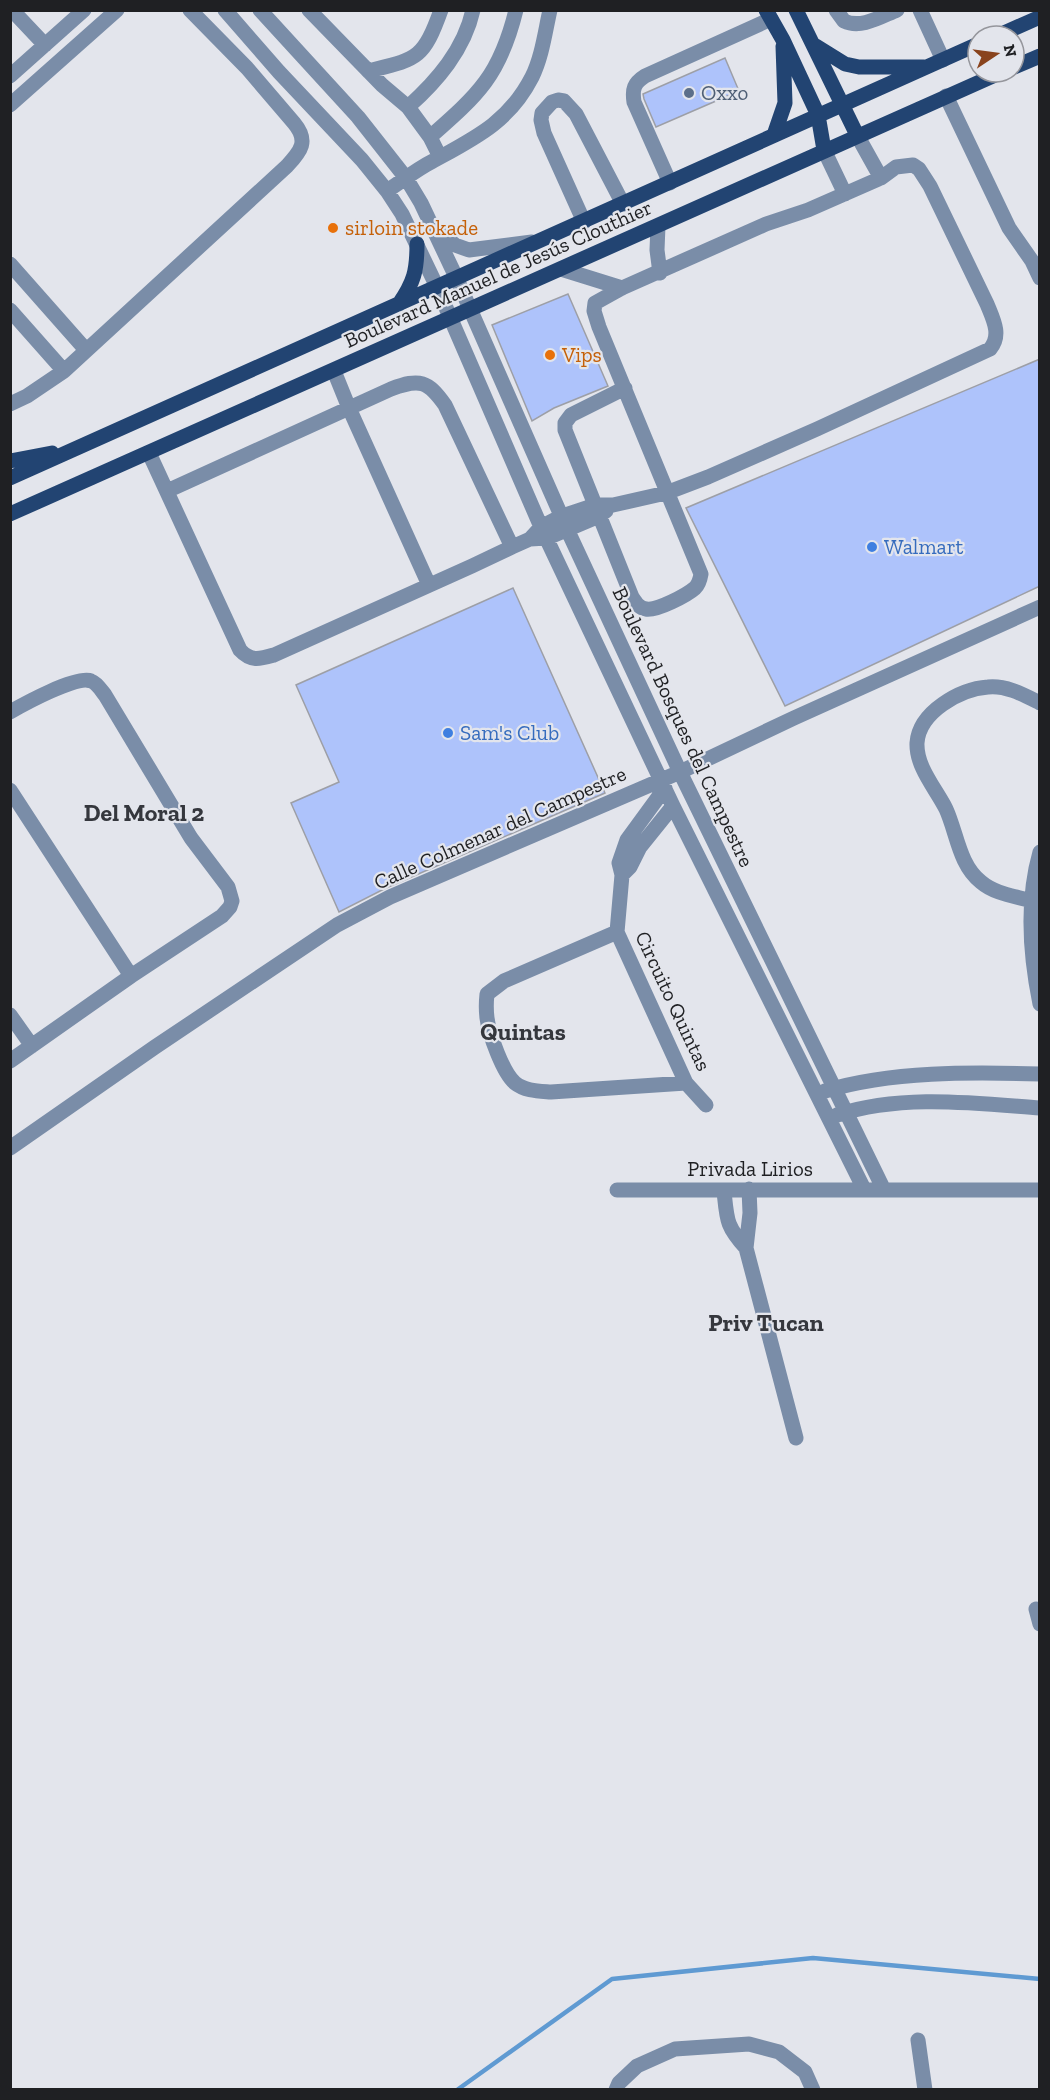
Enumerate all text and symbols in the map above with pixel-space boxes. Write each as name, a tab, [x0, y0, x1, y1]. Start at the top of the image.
north arrow	[966, 24, 1026, 84]
text: N	[1000, 43, 1021, 59]
place label: Oxxo	[701, 80, 748, 105]
marker: Oxxo	[682, 86, 696, 100]
street label: Boulevard Manuel de Jesús Clouthier	[340, 194, 656, 353]
place label: sirloin stokade	[345, 215, 478, 240]
marker: sirloin stokade	[326, 221, 340, 235]
place label: Vips	[561, 342, 602, 367]
marker: Vips	[543, 348, 557, 362]
place label: Walmart	[884, 534, 964, 559]
marker: Walmart	[865, 540, 879, 554]
street label: Boulevard Bosques del Campestre	[607, 583, 760, 871]
place label: Sam's Club	[460, 720, 559, 745]
marker: Sam's Club	[441, 726, 455, 740]
street label: Calle Colmenar del Campestre	[370, 760, 630, 895]
district label: Del Moral 2	[84, 798, 204, 827]
street label: Circuito Quintas	[630, 927, 717, 1075]
district label: Quintas	[480, 1017, 566, 1046]
street label: Privada Lirios	[687, 1156, 813, 1181]
district label: Priv Tucan	[708, 1308, 824, 1337]

